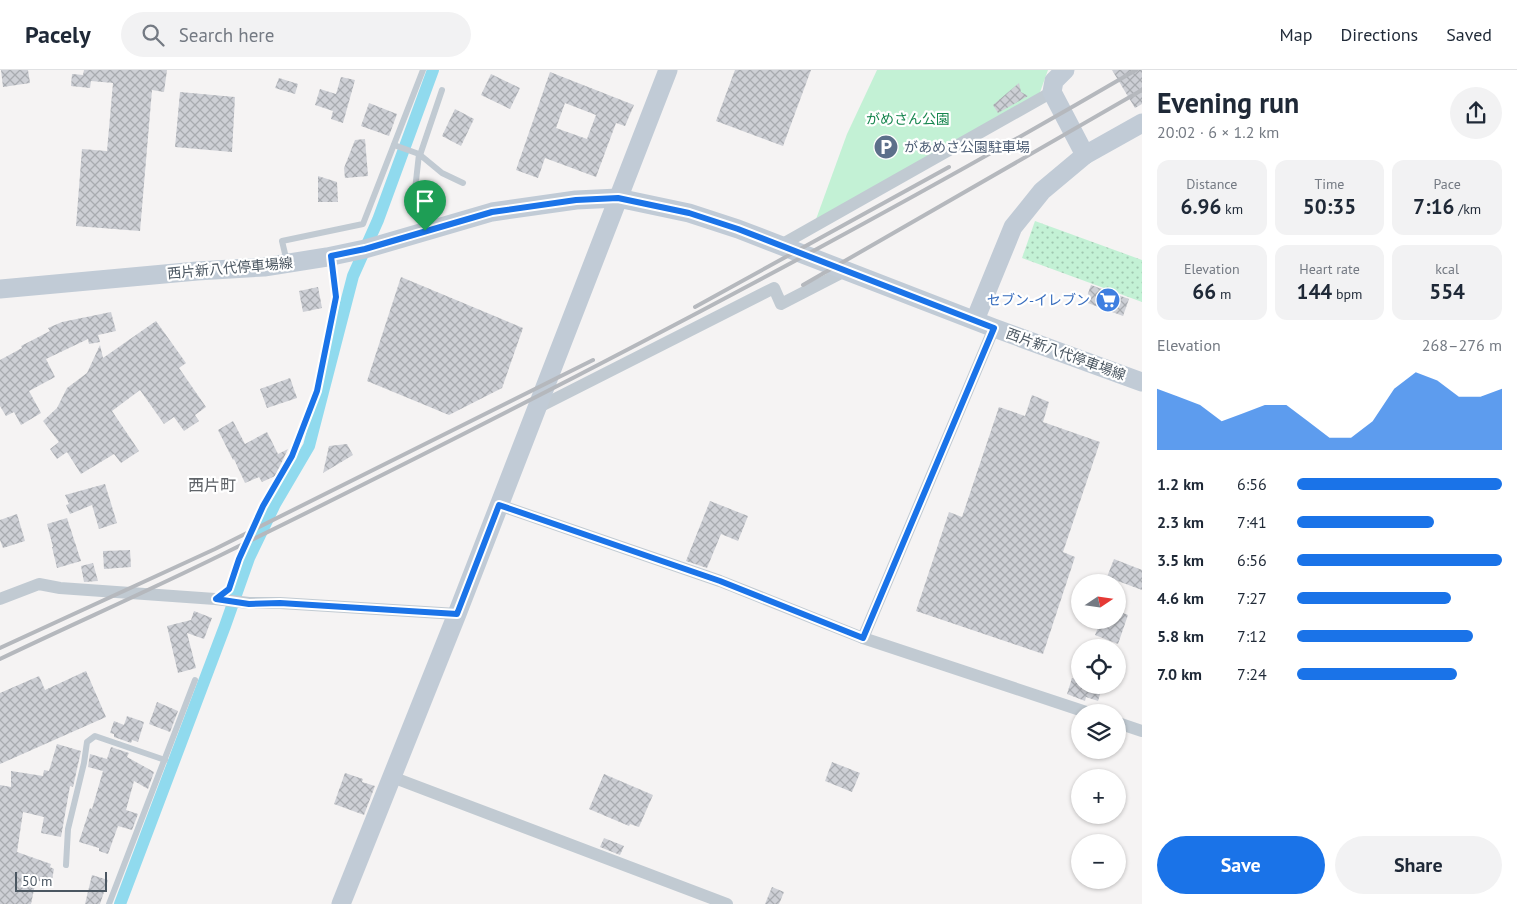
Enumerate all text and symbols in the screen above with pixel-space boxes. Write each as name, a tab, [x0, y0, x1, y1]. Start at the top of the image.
search box	[121, 12, 471, 57]
text: Pacely	[25, 19, 91, 50]
icon: search	[139, 21, 167, 49]
text: Search here	[179, 23, 274, 47]
text: Map	[1280, 23, 1312, 46]
text: Directions	[1340, 23, 1418, 46]
text: Saved	[1446, 23, 1492, 46]
text: Evening run	[1157, 84, 1299, 121]
button: share	[1450, 87, 1502, 139]
park label: がめさん公園	[866, 110, 950, 128]
text: 20:02 · 6 × 1.2 km	[1157, 122, 1279, 142]
parking icon: があめさ公園駐車場	[873, 134, 899, 160]
place label: があめさ公園駐車場	[904, 138, 1030, 156]
text: Distance	[1186, 175, 1237, 193]
text: Time	[1314, 175, 1345, 193]
text: Pace	[1433, 175, 1461, 193]
pin	[404, 180, 446, 231]
icon: arrive	[411, 187, 439, 215]
text: 6.96	[1180, 193, 1221, 220]
text: 50:35	[1303, 193, 1356, 220]
text: 7:16	[1413, 193, 1454, 220]
text: km	[1221, 200, 1243, 218]
text: /km	[1454, 200, 1481, 218]
street label: 西片新八代停車場線	[166, 254, 294, 282]
text: Elevation	[1184, 260, 1240, 278]
text: Heart rate	[1299, 260, 1360, 278]
text: kcal	[1435, 260, 1459, 278]
text: 66	[1192, 278, 1216, 305]
text: 144	[1297, 278, 1332, 305]
text: 554	[1429, 278, 1465, 305]
text: m	[1216, 285, 1231, 303]
text: bpm	[1332, 285, 1362, 303]
supermarket icon: セブン-イレブン	[1095, 287, 1121, 313]
place label: セブン-イレブン	[987, 291, 1090, 309]
street label: 西片新八代停車場線	[1004, 324, 1128, 384]
text: Elevation	[1157, 335, 1221, 355]
text: 268–276 m	[1422, 335, 1502, 355]
text: 1.2 km	[1157, 474, 1204, 494]
text: 6:56	[1237, 474, 1267, 494]
district label: 西片町	[188, 475, 236, 495]
text: 2.3 km	[1157, 512, 1204, 532]
text: 7:41	[1237, 512, 1267, 532]
text: 3.5 km	[1157, 550, 1204, 570]
text: 6:56	[1237, 550, 1267, 570]
north arrow	[1071, 574, 1126, 629]
map controls	[1071, 574, 1126, 889]
text: 4.6 km	[1157, 588, 1204, 608]
text: 7:27	[1237, 588, 1267, 608]
text: 5.8 km	[1157, 626, 1204, 646]
text: 7:12	[1237, 626, 1267, 646]
button: locate	[1071, 639, 1126, 694]
text: 7.0 km	[1157, 664, 1202, 684]
text: 7:24	[1237, 664, 1267, 684]
button: layers	[1071, 704, 1126, 759]
button: +	[1071, 769, 1126, 824]
button: −	[1071, 834, 1126, 889]
button: Save	[1157, 836, 1325, 894]
button: Share	[1335, 836, 1502, 894]
scale bar	[15, 869, 108, 892]
text: 50 m	[22, 872, 52, 890]

